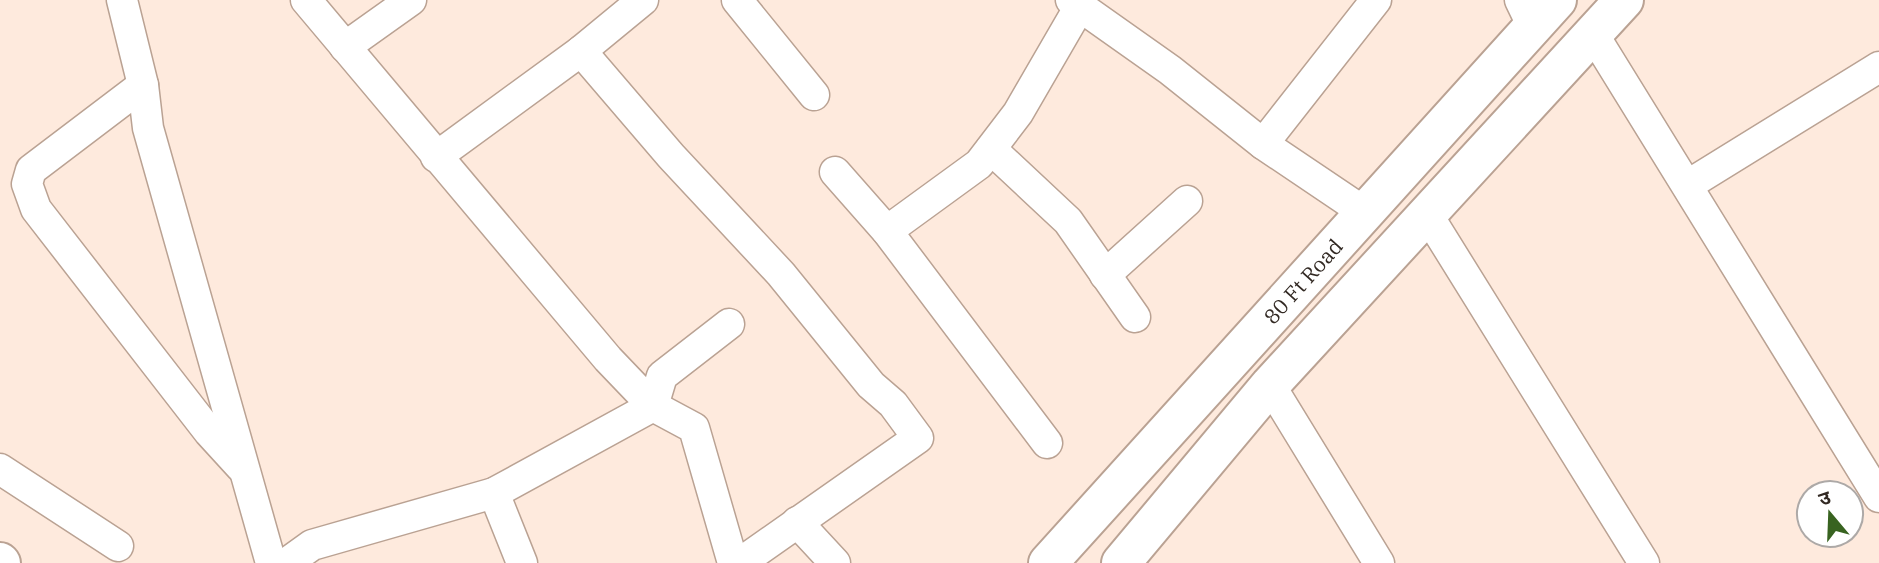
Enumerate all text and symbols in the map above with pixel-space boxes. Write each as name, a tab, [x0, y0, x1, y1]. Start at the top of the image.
street label: 80 Ft Road	[1257, 232, 1349, 330]
north arrow	[1795, 479, 1865, 549]
text: उ	[1815, 484, 1834, 511]

